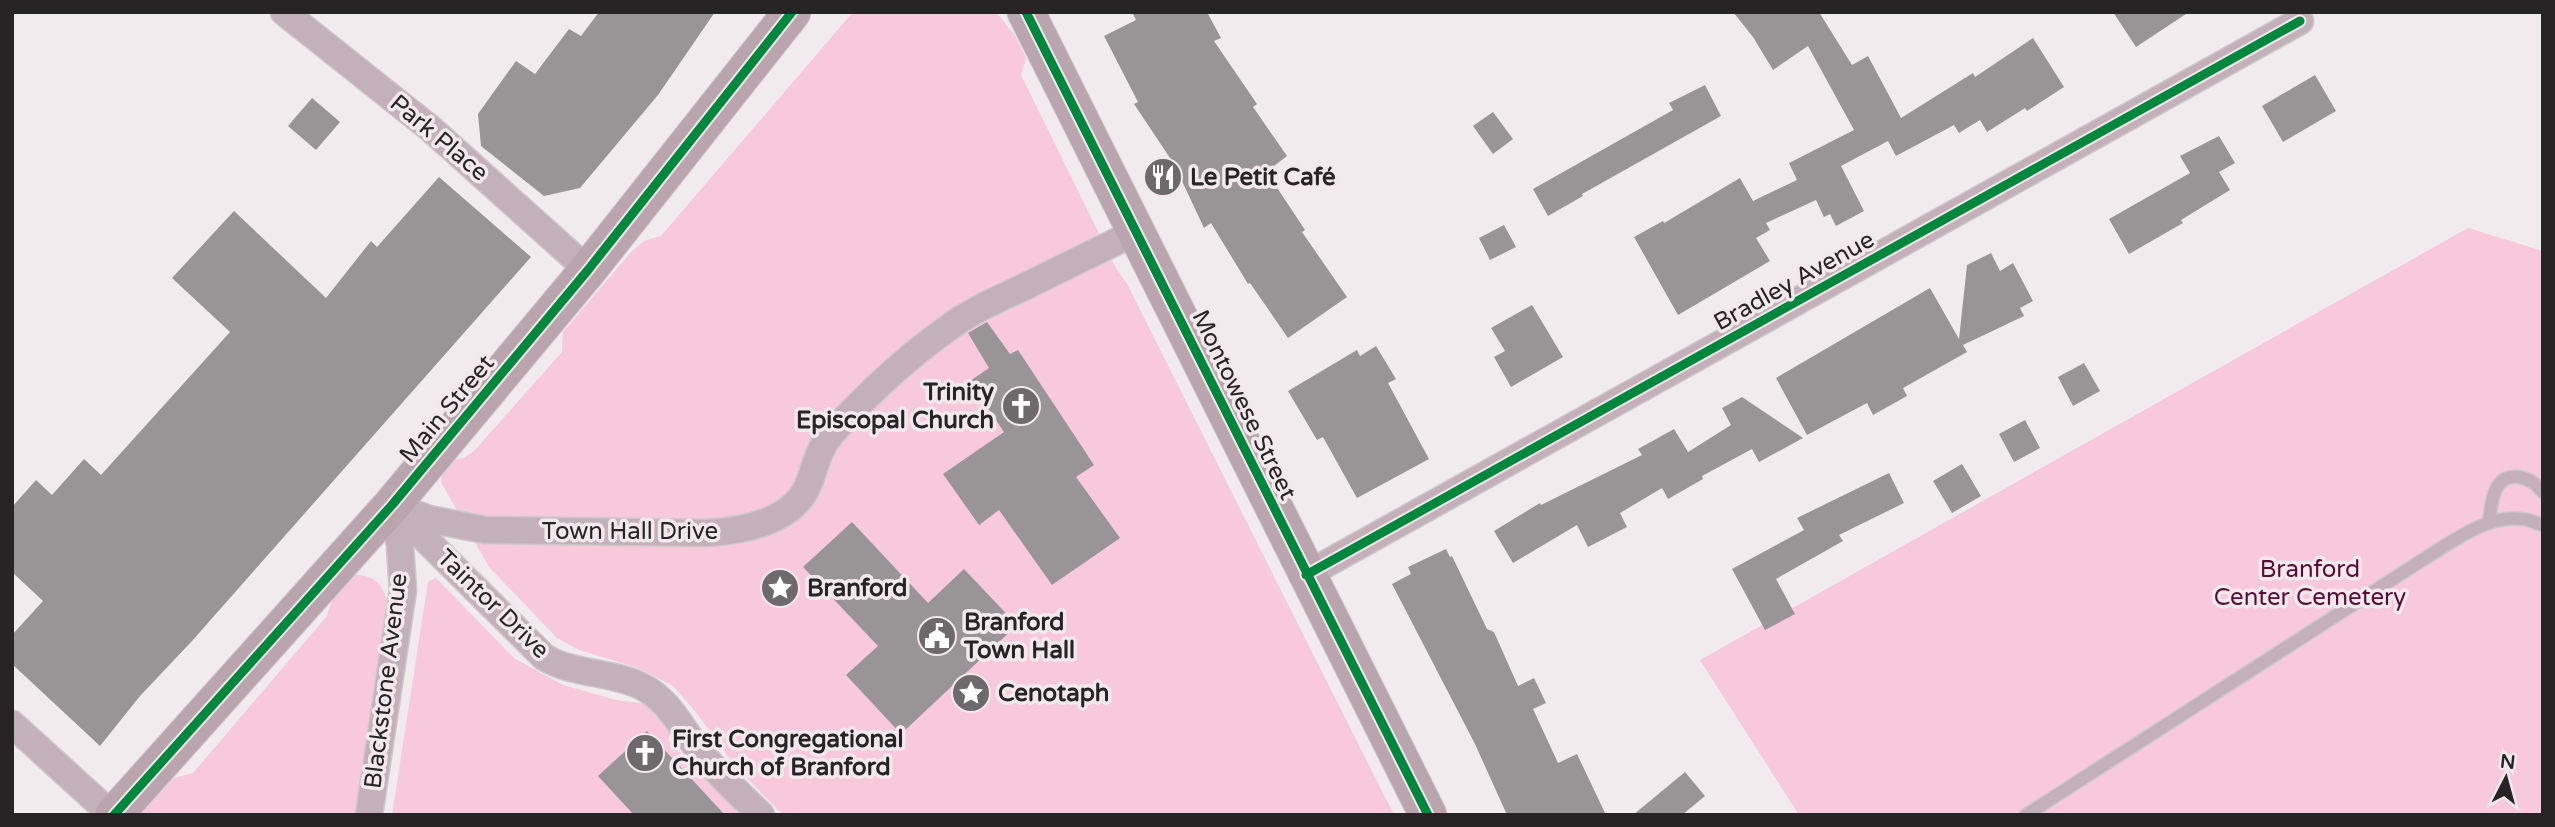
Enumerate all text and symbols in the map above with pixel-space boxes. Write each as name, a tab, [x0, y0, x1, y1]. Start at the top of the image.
street label: Park Place	[384, 89, 494, 187]
restaurant icon: Le Petit Café	[1142, 156, 1184, 198]
place label: Le Petit Café	[1190, 163, 1336, 192]
street label: Bradley Avenue	[1709, 225, 1879, 337]
street label: Montowese Street	[1185, 305, 1303, 505]
street label: Main Street	[393, 349, 501, 469]
place label: Trinity Episcopal Church	[796, 378, 994, 435]
church icon: Trinity Episcopal Church	[1000, 385, 1042, 427]
street label: Town Hall Drive	[542, 517, 718, 546]
street label: Taintor Drive	[431, 543, 555, 665]
park label: Branford Center Cemetery	[2214, 555, 2406, 612]
place icon: Branford	[759, 567, 801, 609]
street label: Blackstone Avenue	[358, 572, 414, 790]
place label: Branford	[807, 574, 908, 603]
place label: Branford Town Hall	[963, 608, 1075, 665]
public building icon: Branford Town Hall	[916, 615, 958, 657]
place icon: Cenotaph	[950, 672, 992, 714]
place label: Cenotaph	[998, 679, 1109, 708]
place label: First Congregational Church of Branford	[672, 725, 904, 782]
church icon: First Congregational Church of Branford	[624, 732, 666, 774]
north arrow	[2471, 743, 2541, 813]
text: N	[2499, 750, 2516, 774]

